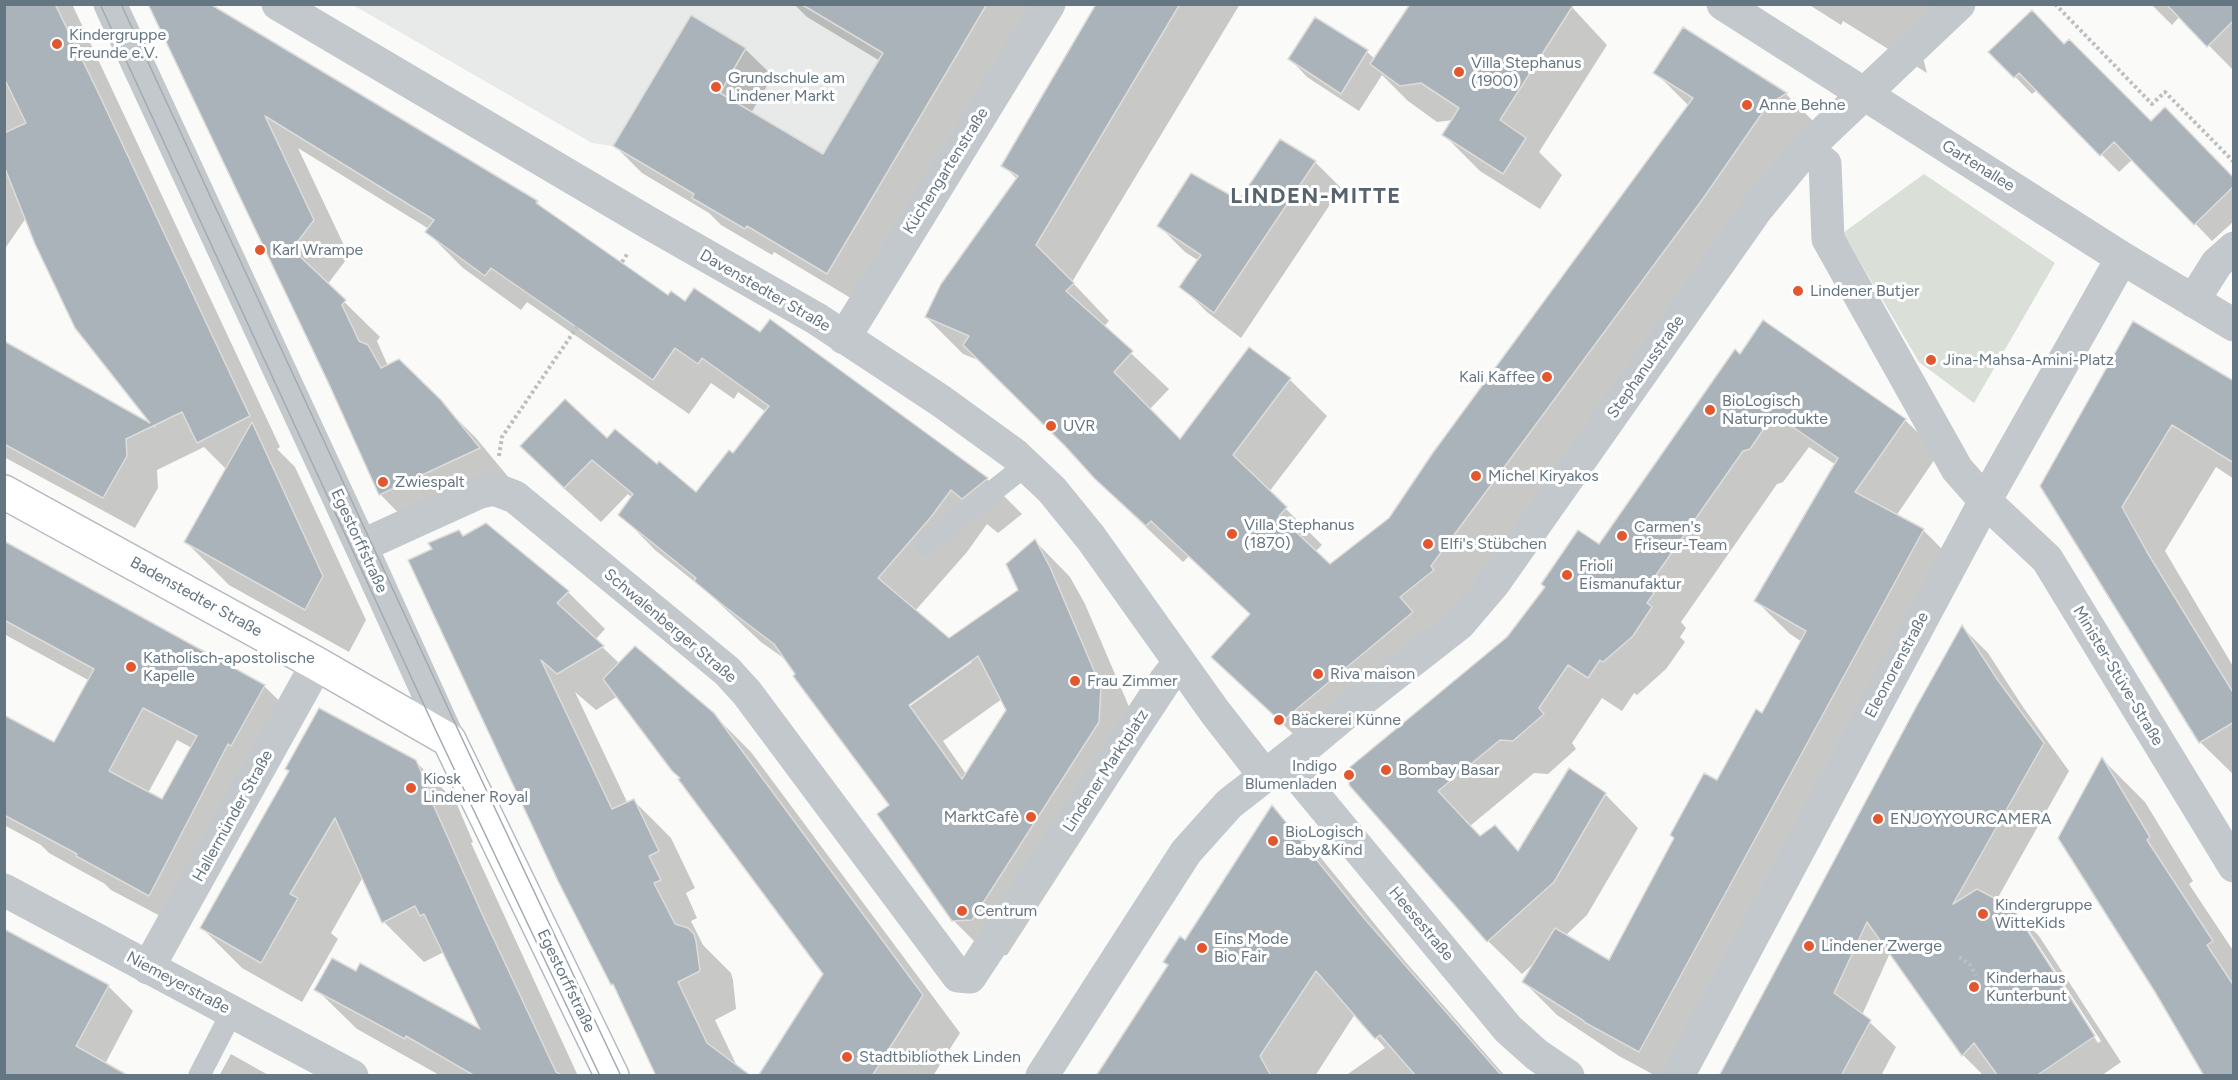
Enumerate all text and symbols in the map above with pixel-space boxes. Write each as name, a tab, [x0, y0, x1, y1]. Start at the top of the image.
place label: Kindergruppe Freunde e.V.	[69, 25, 166, 63]
marker: Kindergruppe Freunde e.V.	[50, 37, 64, 51]
place label: Villa Stephanus (1900)	[1471, 53, 1581, 91]
marker: Villa Stephanus (1900)	[1452, 65, 1466, 79]
place label: Grundschule am Lindener Markt	[728, 68, 845, 106]
marker: Grundschule am Lindener Markt	[709, 80, 723, 94]
place label: Anne Behne	[1759, 95, 1845, 115]
marker: Anne Behne	[1740, 98, 1754, 112]
street label: Küchengartenstraße	[899, 104, 993, 238]
street label: Gartenallee	[1938, 136, 2018, 196]
district label: LINDEN-MITTE	[1230, 184, 1402, 210]
place label: Karl Wrampe	[272, 240, 363, 260]
marker: Karl Wrampe	[253, 243, 267, 257]
street label: Davenstedter Straße	[696, 246, 834, 336]
place label: Lindener Butjer	[1810, 281, 1919, 301]
marker: Lindener Butjer	[1791, 284, 1805, 298]
street label: Stephanusstraße	[1603, 312, 1689, 422]
place label: Jina-Mahsa-Amini-Platz	[1943, 350, 2114, 370]
marker: Jina-Mahsa-Amini-Platz	[1924, 353, 1938, 367]
place label: Kali Kaffee	[1459, 367, 1535, 387]
marker: Kali Kaffee	[1540, 370, 1554, 384]
place label: BioLogisch Naturprodukte	[1722, 391, 1828, 429]
marker: BioLogisch Naturprodukte	[1703, 403, 1717, 417]
place label: UVR	[1063, 416, 1095, 436]
marker: UVR	[1044, 419, 1058, 433]
place label: Michel Kiryakos	[1488, 466, 1599, 486]
marker: Michel Kiryakos	[1469, 469, 1483, 483]
place label: Zwiespalt	[395, 472, 465, 492]
marker: Zwiespalt	[376, 475, 390, 489]
street label: Egestorffstraße	[327, 486, 391, 596]
place label: Villa Stephanus (1870)	[1244, 515, 1354, 553]
place label: Carmen's Friseur-Team	[1634, 517, 1727, 555]
marker: Villa Stephanus (1870)	[1225, 527, 1239, 541]
marker: Carmen's Friseur-Team	[1615, 529, 1629, 543]
place label: Elfi's Stübchen	[1440, 534, 1547, 554]
marker: Elfi's Stübchen	[1421, 537, 1435, 551]
street label: Badenstedter Straße	[127, 553, 265, 641]
place label: Frioli Eismanufaktur	[1579, 556, 1681, 594]
street label: Schwalenberger Straße	[600, 565, 740, 687]
marker: Frioli Eismanufaktur	[1560, 568, 1574, 582]
street label: Minister-Stüve-Straße	[2069, 603, 2167, 749]
street label: Eleonorenstraße	[1861, 609, 1933, 721]
place label: Katholisch-apostolische Kapelle	[143, 648, 315, 686]
marker: Katholisch-apostolische Kapelle	[124, 660, 138, 674]
place label: Riva maison	[1330, 664, 1415, 684]
marker: Riva maison	[1311, 667, 1325, 681]
place label: Frau Zimmer	[1087, 671, 1177, 691]
marker: Frau Zimmer	[1068, 674, 1082, 688]
street label: Lindener Marktplatz	[1059, 706, 1153, 836]
place label: Bäckerei Künne	[1291, 710, 1401, 730]
marker: Bäckerei Künne	[1272, 713, 1286, 727]
street label: Hallermünder Straße	[189, 747, 277, 885]
place label: Indigo Blumenladen	[1245, 756, 1337, 794]
place label: Bombay Basar	[1398, 760, 1499, 780]
marker: Bombay Basar	[1379, 763, 1393, 777]
marker: Indigo Blumenladen	[1342, 768, 1356, 782]
place label: Kiosk Lindener Royal	[423, 769, 528, 807]
marker: Kiosk Lindener Royal	[404, 781, 418, 795]
place label: MarktCafè	[944, 807, 1019, 827]
place label: ENJOYYOURCAMERA	[1890, 809, 2052, 829]
marker: MarktCafè	[1024, 810, 1038, 824]
marker: ENJOYYOURCAMERA	[1871, 812, 1885, 826]
place label: BioLogisch Baby&Kind	[1285, 822, 1364, 860]
marker: BioLogisch Baby&Kind	[1266, 834, 1280, 848]
street label: Heesestraße	[1385, 883, 1457, 965]
place label: Kindergruppe WitteKids	[1995, 895, 2092, 933]
place label: Centrum	[974, 901, 1037, 921]
marker: Centrum	[955, 904, 969, 918]
marker: Kindergruppe WitteKids	[1976, 907, 1990, 921]
street label: Egestorffstraße	[533, 926, 599, 1036]
place label: Eins Mode Bio Fair	[1214, 929, 1288, 967]
place label: Lindener Zwerge	[1821, 936, 1942, 956]
marker: Lindener Zwerge	[1802, 939, 1816, 953]
marker: Eins Mode Bio Fair	[1195, 941, 1209, 955]
street label: Niemeyerstraße	[123, 948, 233, 1018]
place label: Kinderhaus Kunterbunt	[1986, 968, 2067, 1006]
marker: Kinderhaus Kunterbunt	[1967, 980, 1981, 994]
place label: Stadtbibliothek Linden	[859, 1047, 1021, 1067]
marker: Stadtbibliothek Linden	[840, 1050, 854, 1064]

